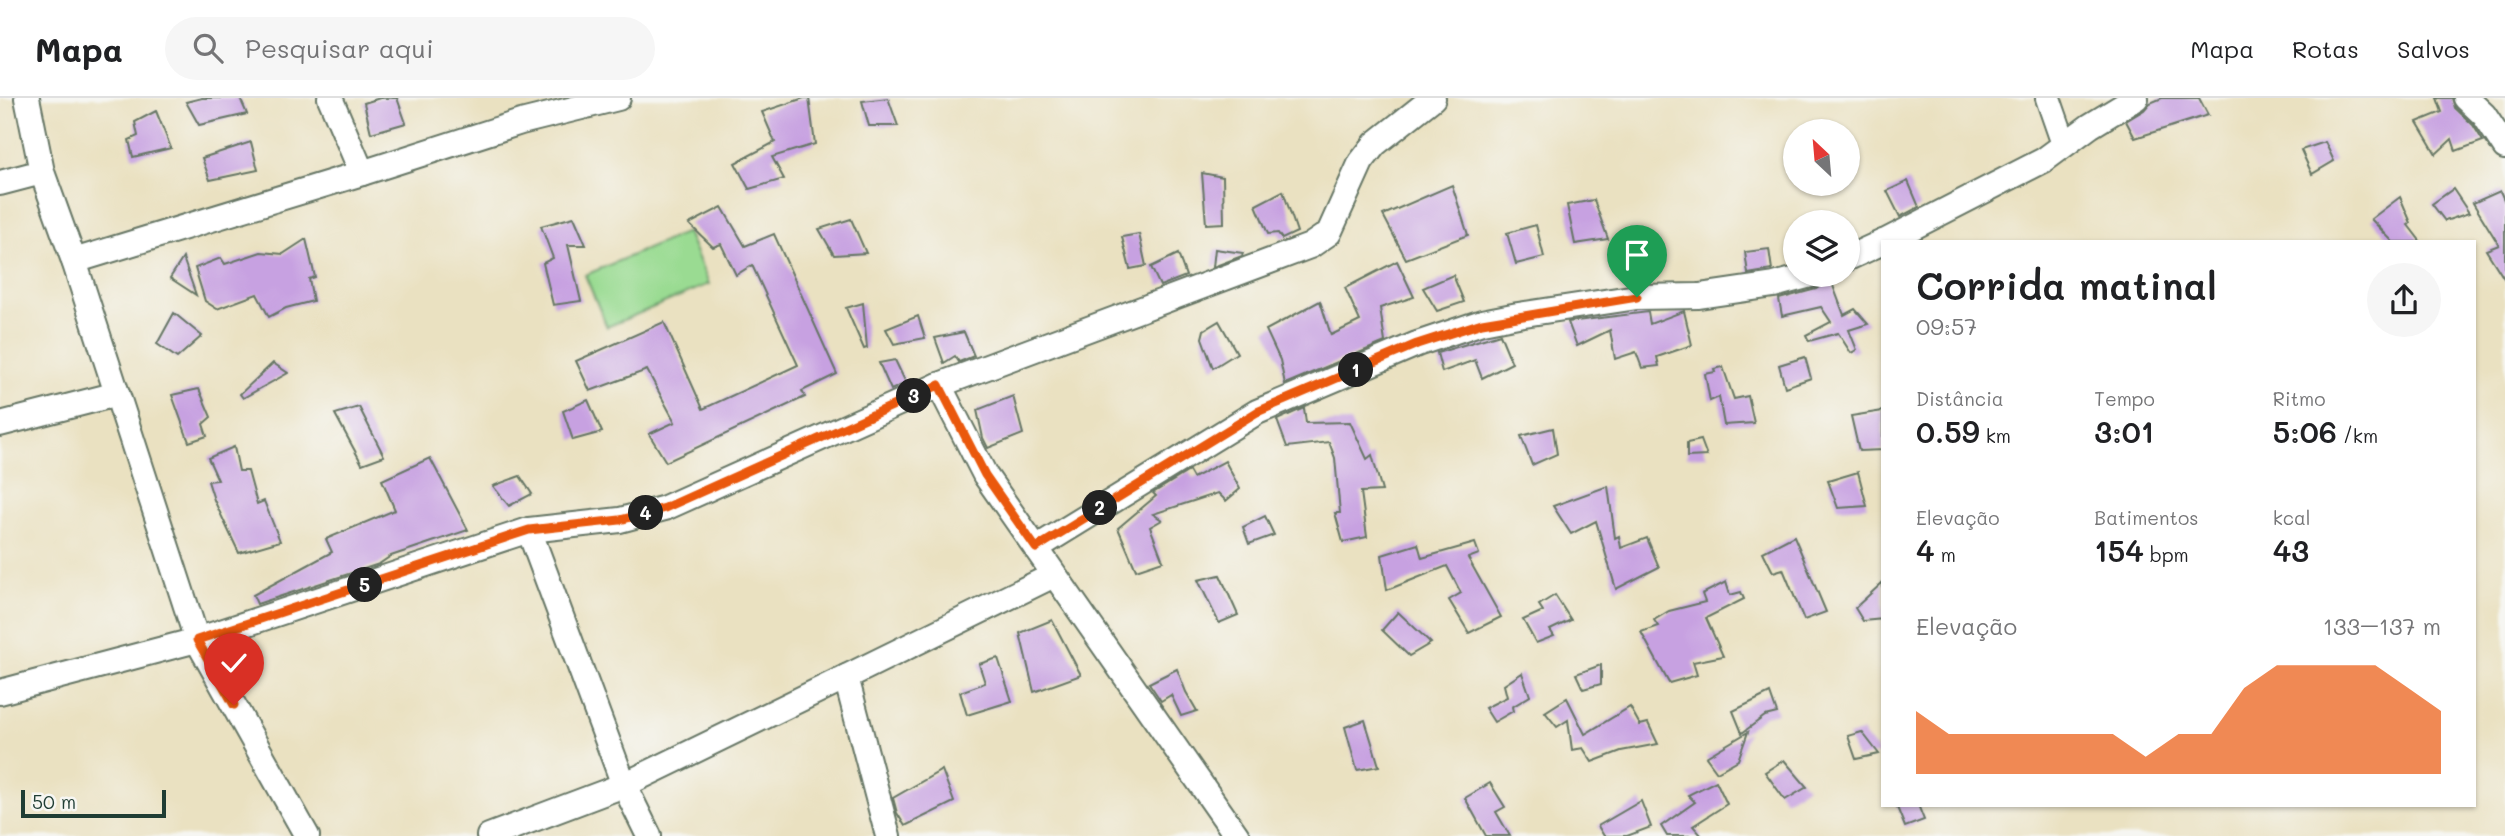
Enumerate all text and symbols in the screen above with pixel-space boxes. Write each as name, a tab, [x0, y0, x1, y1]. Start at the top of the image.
search box	[165, 17, 655, 80]
text: Mapa	[35, 27, 123, 70]
icon: search	[189, 29, 227, 67]
text: Pesquisar aqui	[245, 31, 434, 65]
text: Mapa	[2190, 33, 2254, 64]
text: Rotas	[2292, 33, 2359, 64]
text: Salvos	[2397, 33, 2470, 64]
north arrow	[1783, 119, 1860, 196]
map controls	[1783, 119, 1860, 287]
button: layers	[1783, 210, 1860, 287]
pin	[1607, 225, 1667, 297]
icon: arrive	[1618, 236, 1656, 274]
text: Corrida matinal	[1916, 260, 2217, 310]
button: share	[2367, 263, 2441, 337]
text: 09:57	[1916, 311, 1977, 341]
pin: 1	[1338, 352, 1374, 388]
text: 1	[1351, 357, 1360, 382]
pin: 3	[897, 378, 932, 414]
text: 3	[908, 383, 919, 408]
text: Distância	[1916, 386, 2004, 411]
text: Tempo	[2094, 386, 2155, 411]
text: Ritmo	[2273, 386, 2325, 411]
text: 0.59	[1916, 411, 1980, 451]
text: 3:01	[2094, 411, 2154, 451]
text: 5:06	[2273, 411, 2337, 451]
text: km	[1980, 423, 2011, 448]
text: /km	[2337, 423, 2378, 448]
pin: 2	[1082, 490, 1118, 526]
text: 2	[1094, 495, 1105, 520]
pin: 4	[628, 496, 664, 530]
text: 4	[639, 500, 652, 525]
text: Elevação	[1916, 505, 2000, 530]
text: Batimentos	[2094, 505, 2198, 530]
text: kcal	[2273, 505, 2311, 530]
text: 4	[1916, 530, 1935, 570]
text: 154	[2094, 530, 2144, 570]
text: 43	[2273, 530, 2309, 570]
text: m	[1935, 542, 1956, 567]
text: bpm	[2144, 542, 2189, 567]
pin: 5	[348, 568, 382, 602]
text: 5	[359, 572, 370, 597]
text: Elevação	[1916, 611, 2017, 641]
text: 133–137 m	[2323, 611, 2441, 641]
pin	[204, 633, 264, 705]
icon: check	[215, 644, 253, 682]
scale bar	[21, 787, 166, 819]
text: 50 m	[32, 789, 76, 814]

